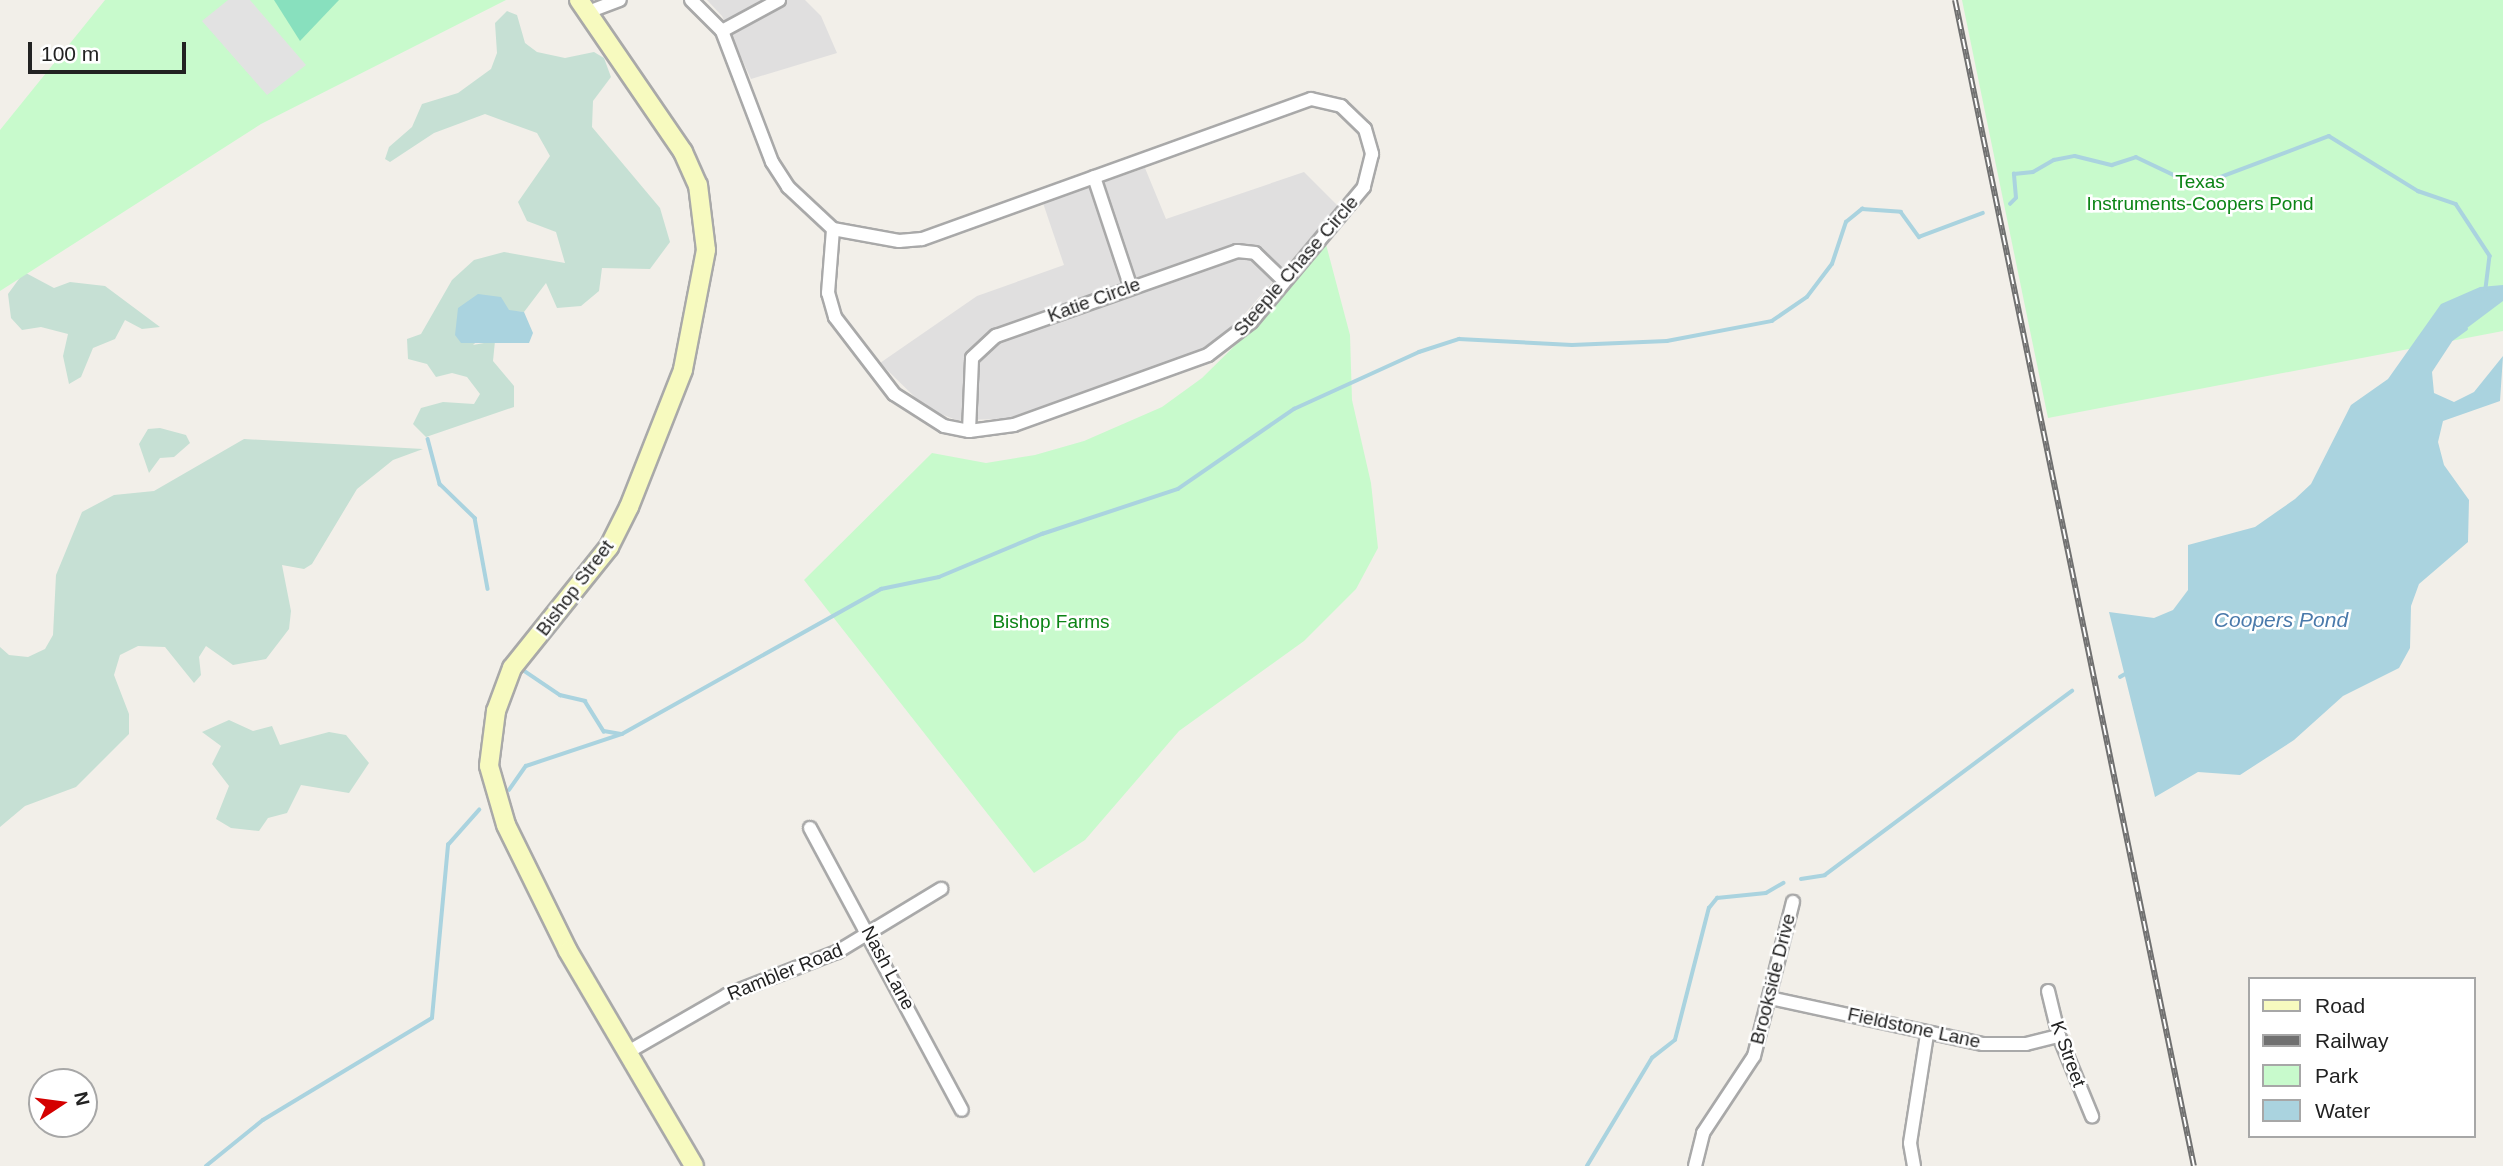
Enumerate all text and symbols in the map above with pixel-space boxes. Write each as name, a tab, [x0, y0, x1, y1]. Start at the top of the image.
scale bar	[32, 28, 189, 72]
text: 100 m	[41, 42, 99, 65]
park label: Texas Instruments-Coopers Pond	[2086, 171, 2314, 215]
street label: Steeple Chase Circle	[1229, 191, 1363, 341]
street label: Katie Circle	[1044, 273, 1144, 327]
street label: Bishop Street	[532, 536, 618, 640]
water label: Coopers Pond	[2214, 607, 2348, 633]
park label: Bishop Farms	[992, 611, 1110, 633]
street label: Brookside Drive	[1746, 911, 1800, 1047]
street label: Nash Lane	[856, 922, 920, 1014]
street label: Rambler Road	[724, 938, 846, 1006]
legend	[2248, 977, 2475, 1138]
text: Road	[2315, 994, 2365, 1017]
street label: Fieldstone Lane	[1846, 1003, 1982, 1053]
street label: K Street	[2046, 1018, 2090, 1090]
text: Railway	[2315, 1029, 2389, 1052]
text: Park	[2315, 1064, 2358, 1087]
north arrow	[28, 1068, 98, 1138]
text: N	[70, 1090, 94, 1108]
text: Water	[2315, 1099, 2370, 1122]

